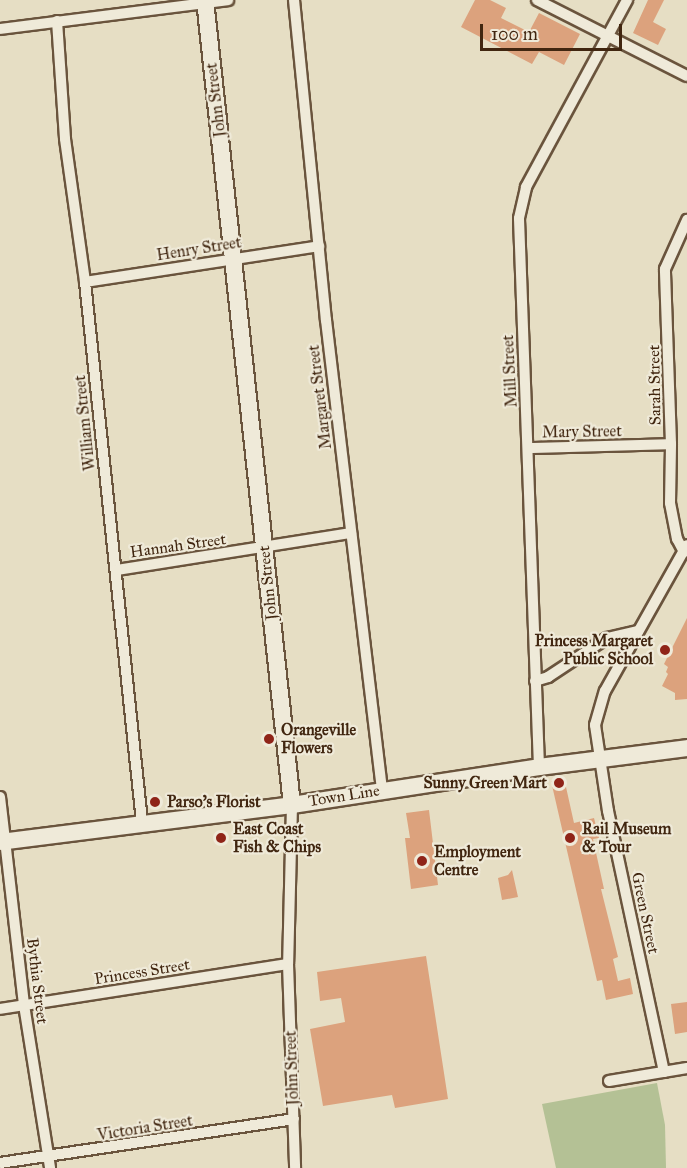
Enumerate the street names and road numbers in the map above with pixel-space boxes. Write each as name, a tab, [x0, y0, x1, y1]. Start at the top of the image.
street label: John Street	[202, 62, 230, 138]
street label: Henry Street	[155, 233, 243, 265]
street label: Mill Street	[499, 334, 521, 408]
street label: Margaret Street	[304, 344, 336, 450]
street label: Sarah Street	[645, 344, 665, 426]
street label: William Street	[70, 374, 100, 472]
street label: Mary Street	[542, 422, 622, 442]
street label: Hannah Street	[129, 530, 227, 562]
street label: John Street	[255, 545, 281, 621]
street label: Town Line	[307, 781, 381, 811]
street label: Green Street	[627, 871, 663, 955]
street label: Bythia Street	[22, 937, 52, 1025]
street label: Princess Street	[93, 955, 191, 989]
street label: John Street	[281, 1030, 303, 1106]
street label: Victoria Street	[96, 1111, 194, 1145]

